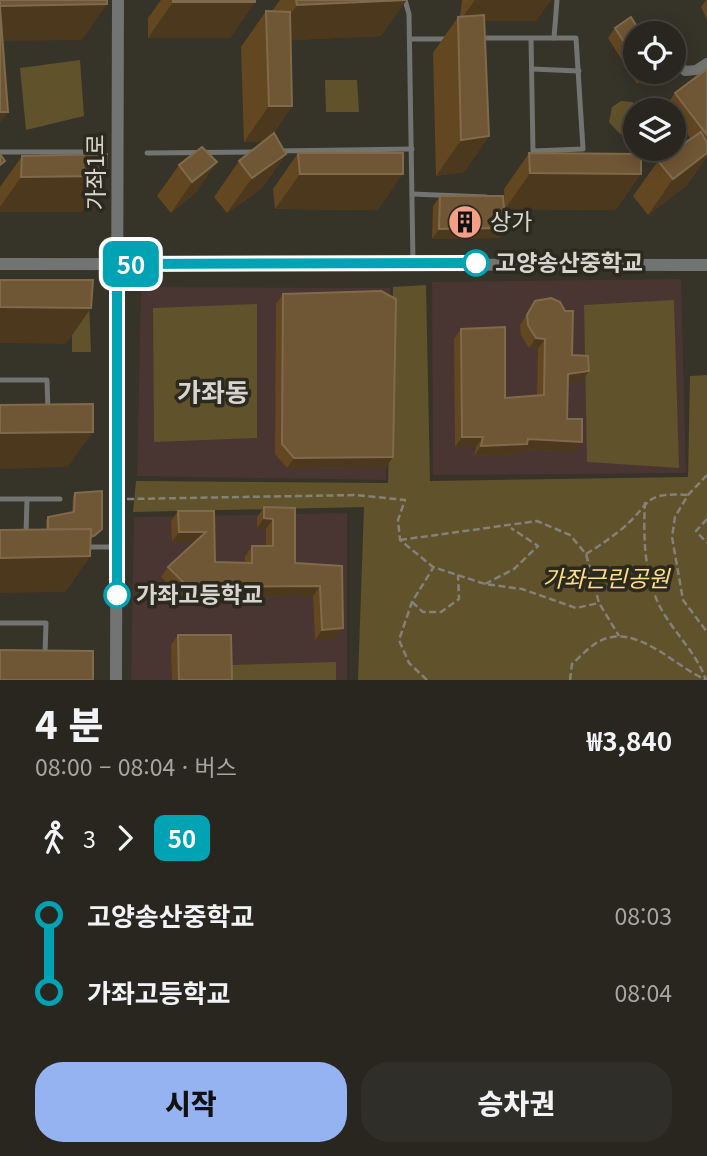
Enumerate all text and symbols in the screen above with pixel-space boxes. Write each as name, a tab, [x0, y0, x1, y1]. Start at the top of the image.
map controls	[623, 21, 686, 161]
button: locate	[623, 21, 686, 84]
button: layers	[623, 98, 686, 161]
street label: 가좌1로	[77, 134, 111, 210]
building icon: 상가	[446, 203, 484, 241]
place label: 상가	[490, 203, 532, 237]
line badge: 50	[100, 241, 162, 287]
place label: 고양송산중학교	[495, 244, 643, 278]
text: 50	[117, 246, 145, 281]
marker: 고양송산중학교	[463, 250, 489, 276]
district label: 가좌동	[177, 372, 249, 409]
park label: 가좌근린공원	[543, 560, 671, 594]
place label: 가좌고등학교	[136, 576, 263, 610]
marker: 가좌고등학교	[104, 582, 130, 608]
text: 4 분	[35, 695, 103, 750]
text: ₩3,840	[587, 721, 672, 758]
text: 08:00 – 08:04 · 버스	[35, 749, 237, 783]
icon: walk	[35, 819, 73, 857]
icon: forward	[106, 819, 144, 857]
text: 50	[168, 820, 196, 855]
text: 3	[83, 821, 96, 855]
text: 고양송산중학교	[87, 896, 254, 933]
text: 08:03	[615, 898, 672, 932]
text: 가좌고등학교	[87, 973, 231, 1010]
text: 08:04	[615, 975, 672, 1009]
button: 시작	[35, 1062, 347, 1142]
button: 승차권	[361, 1062, 672, 1142]

